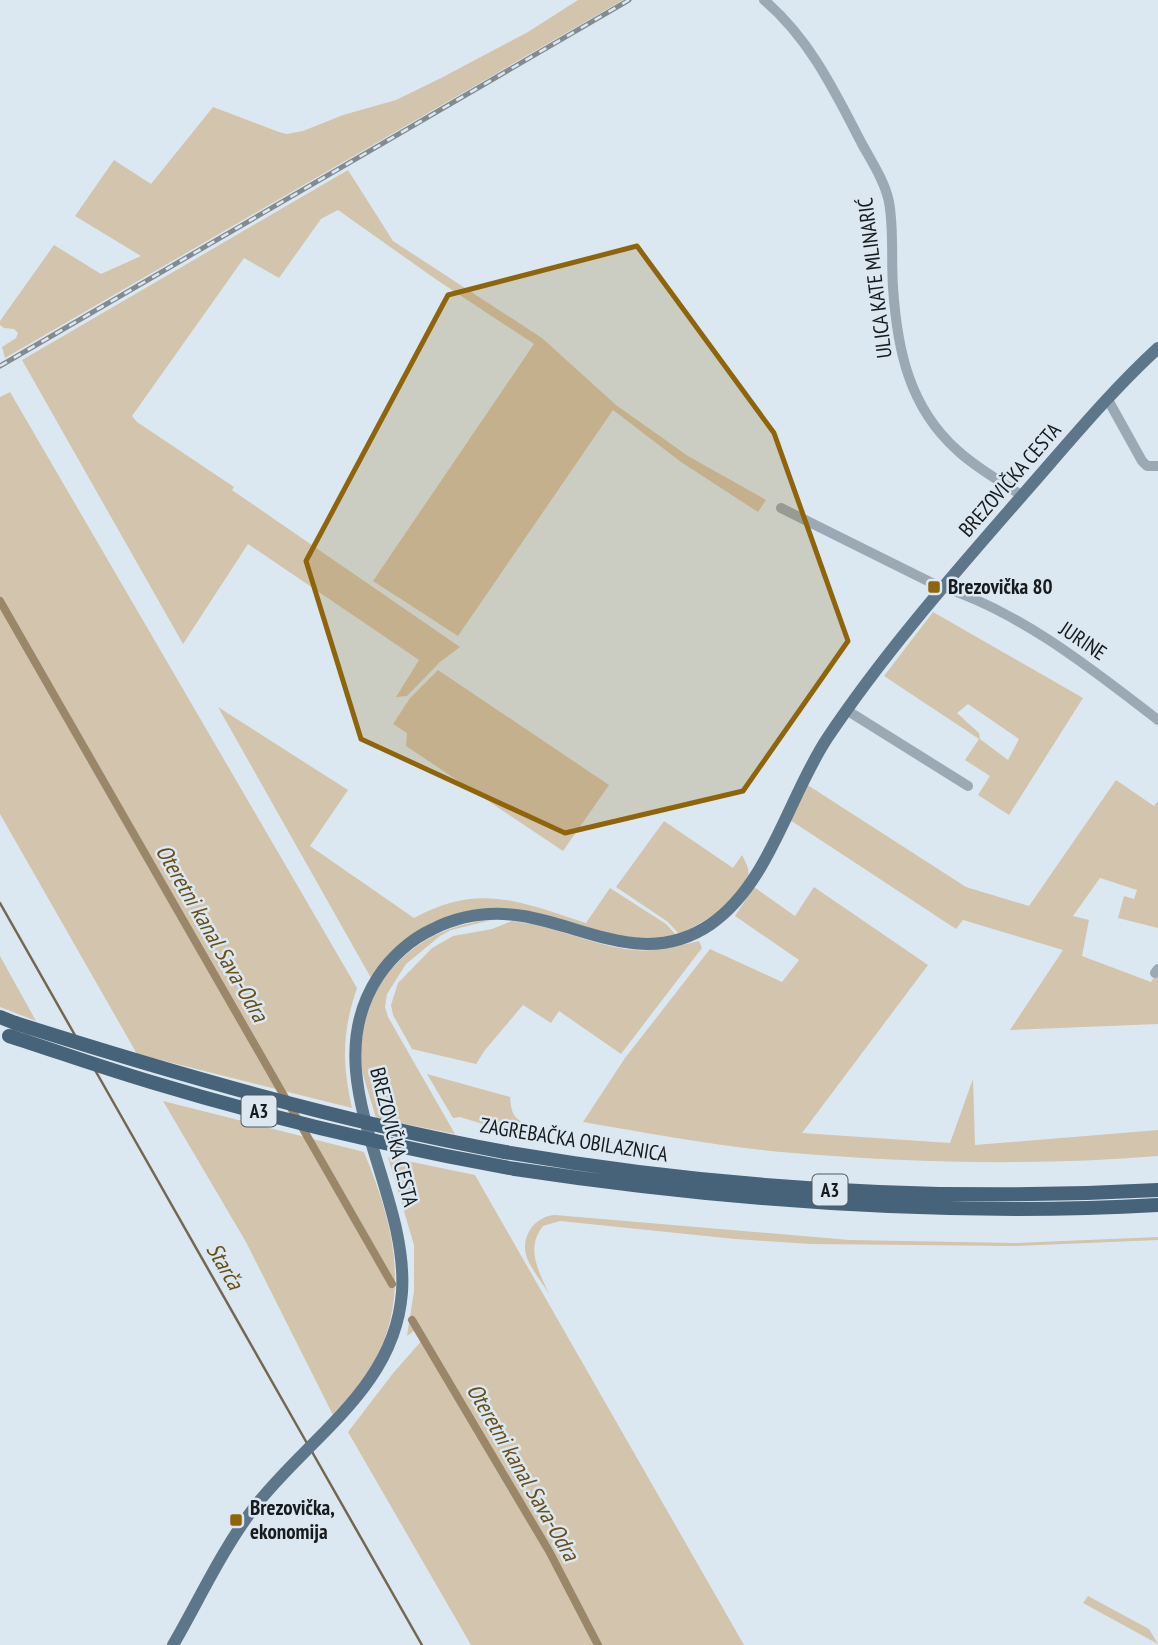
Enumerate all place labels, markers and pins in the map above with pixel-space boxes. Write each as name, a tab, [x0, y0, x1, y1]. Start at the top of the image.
place label: Brezovička 80	[948, 573, 1053, 600]
marker: Brezovička 80	[926, 579, 942, 595]
place label: Brezovička, ekonomija	[250, 1494, 335, 1545]
marker: Brezovička, ekonomija	[228, 1512, 244, 1528]

